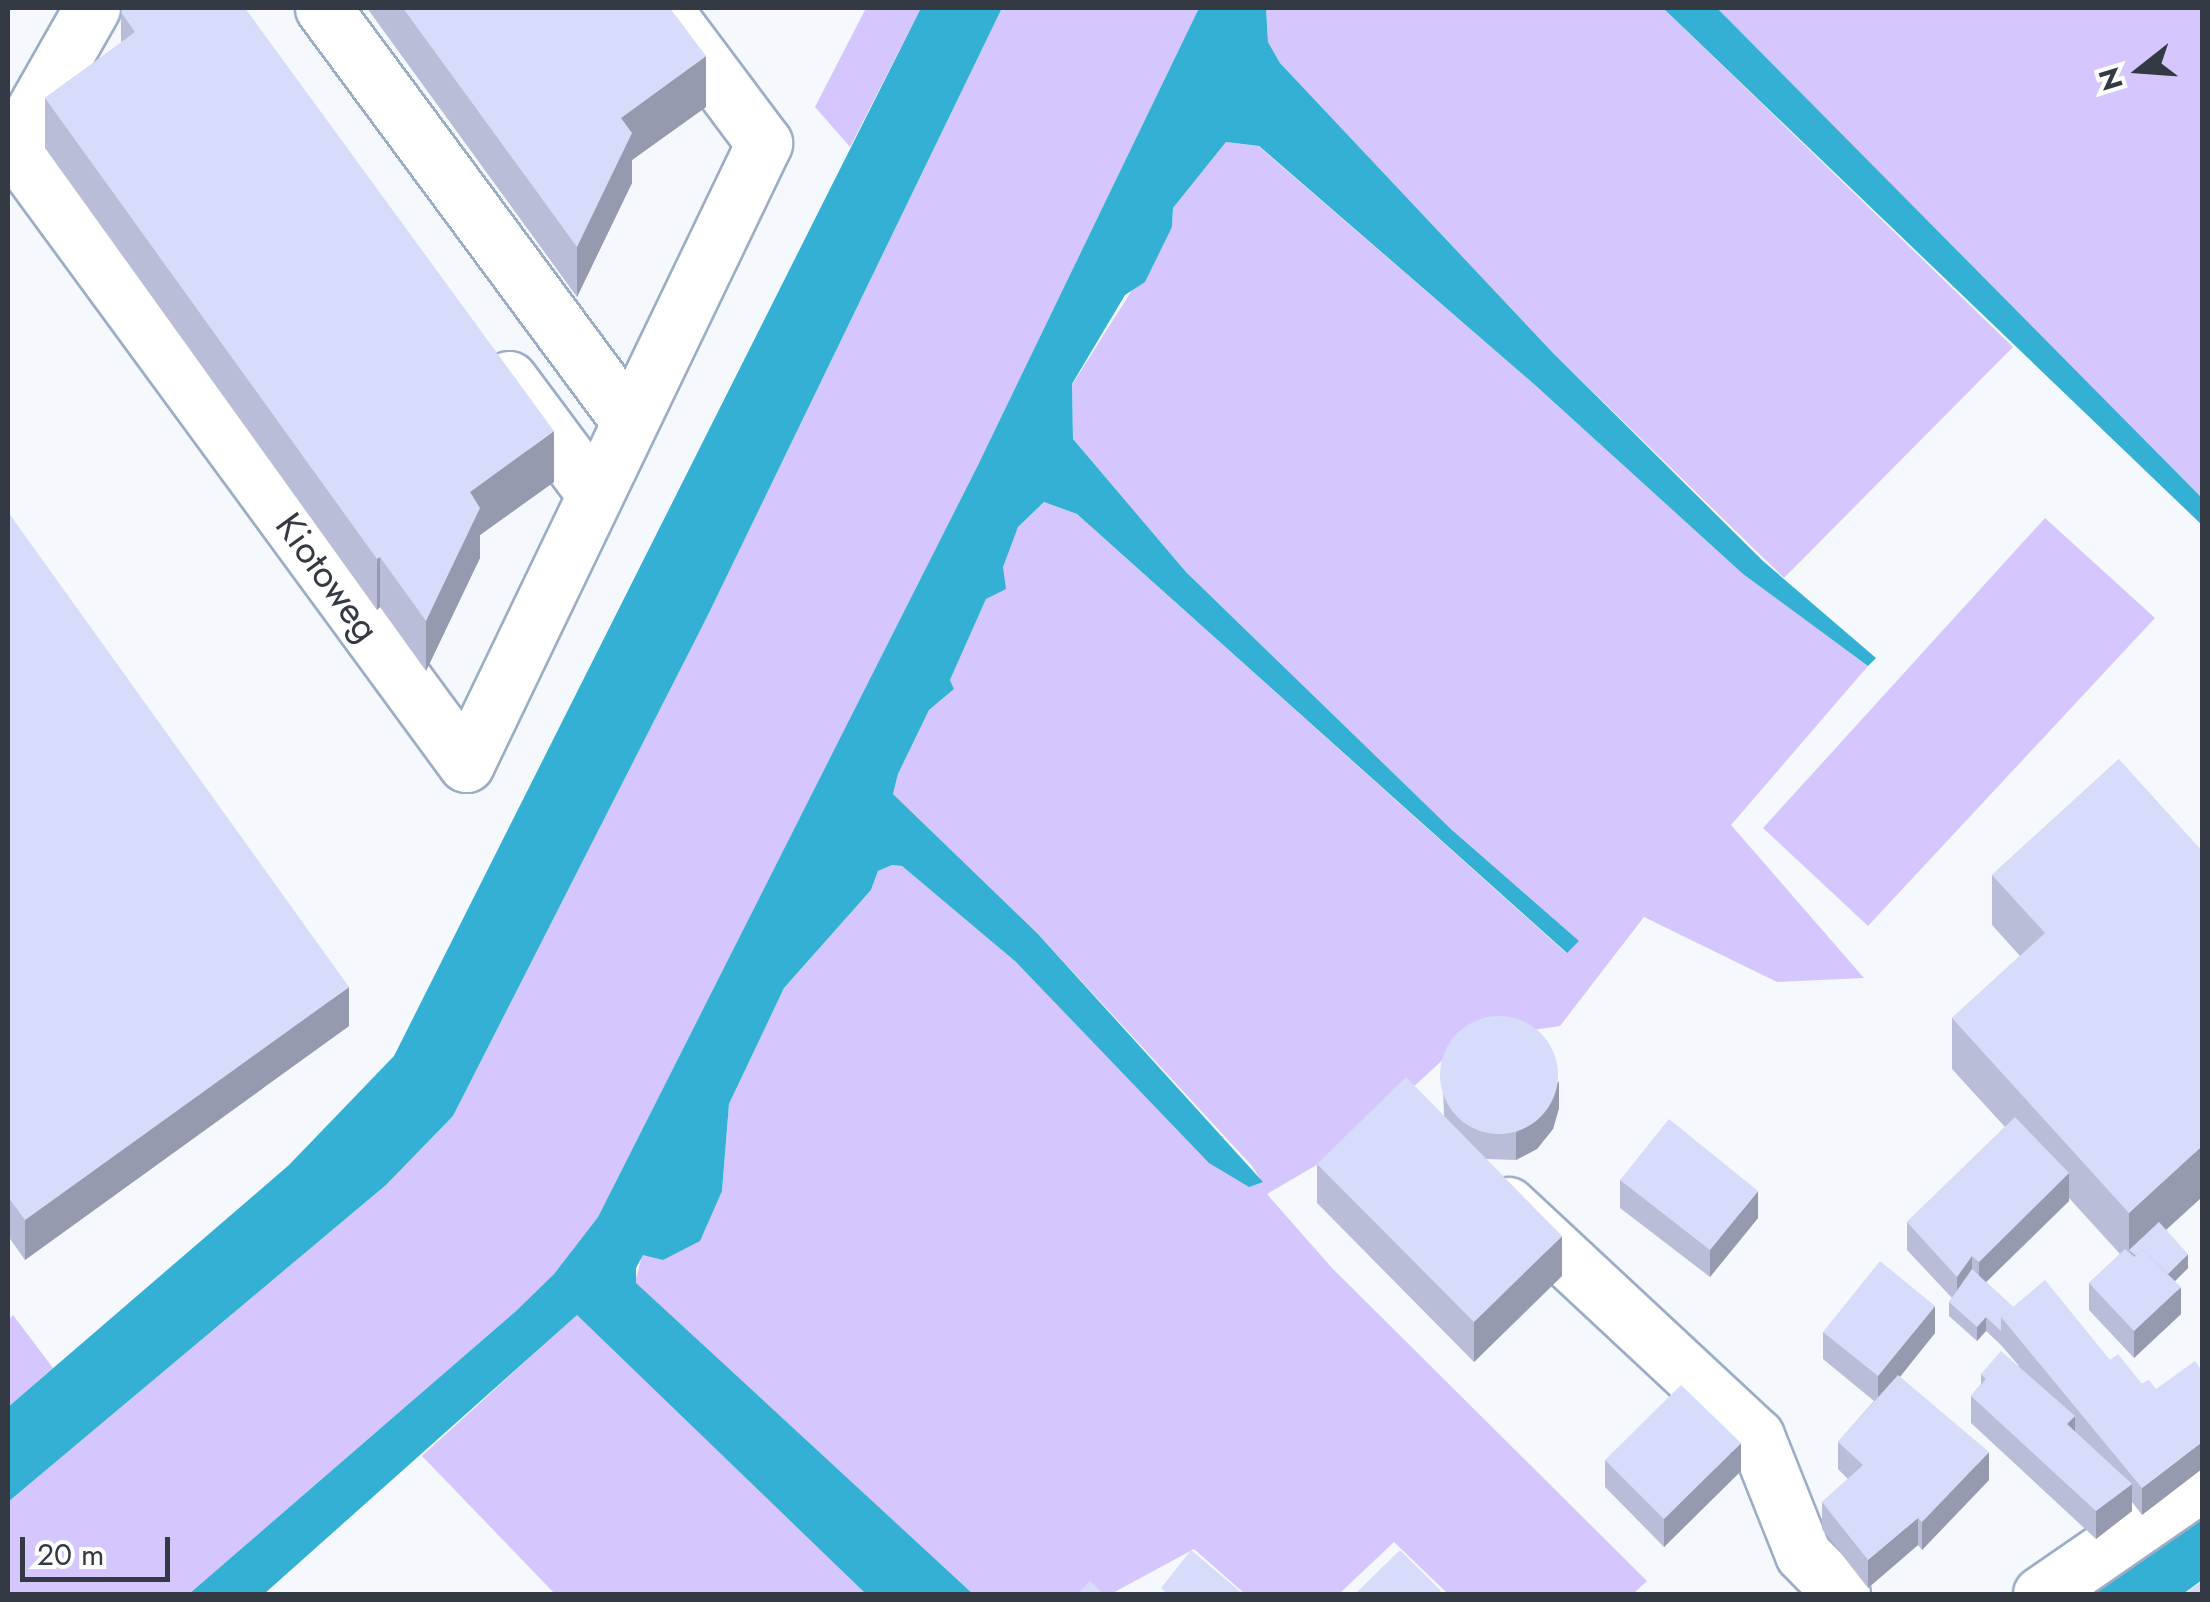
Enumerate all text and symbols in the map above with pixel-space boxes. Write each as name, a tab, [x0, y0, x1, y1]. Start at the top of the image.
north arrow	[2090, 20, 2190, 120]
text: N	[2088, 62, 2134, 96]
street label: Kiotoweg	[266, 504, 390, 650]
scale bar	[25, 1517, 175, 1579]
text: 20 m	[37, 1533, 104, 1576]

